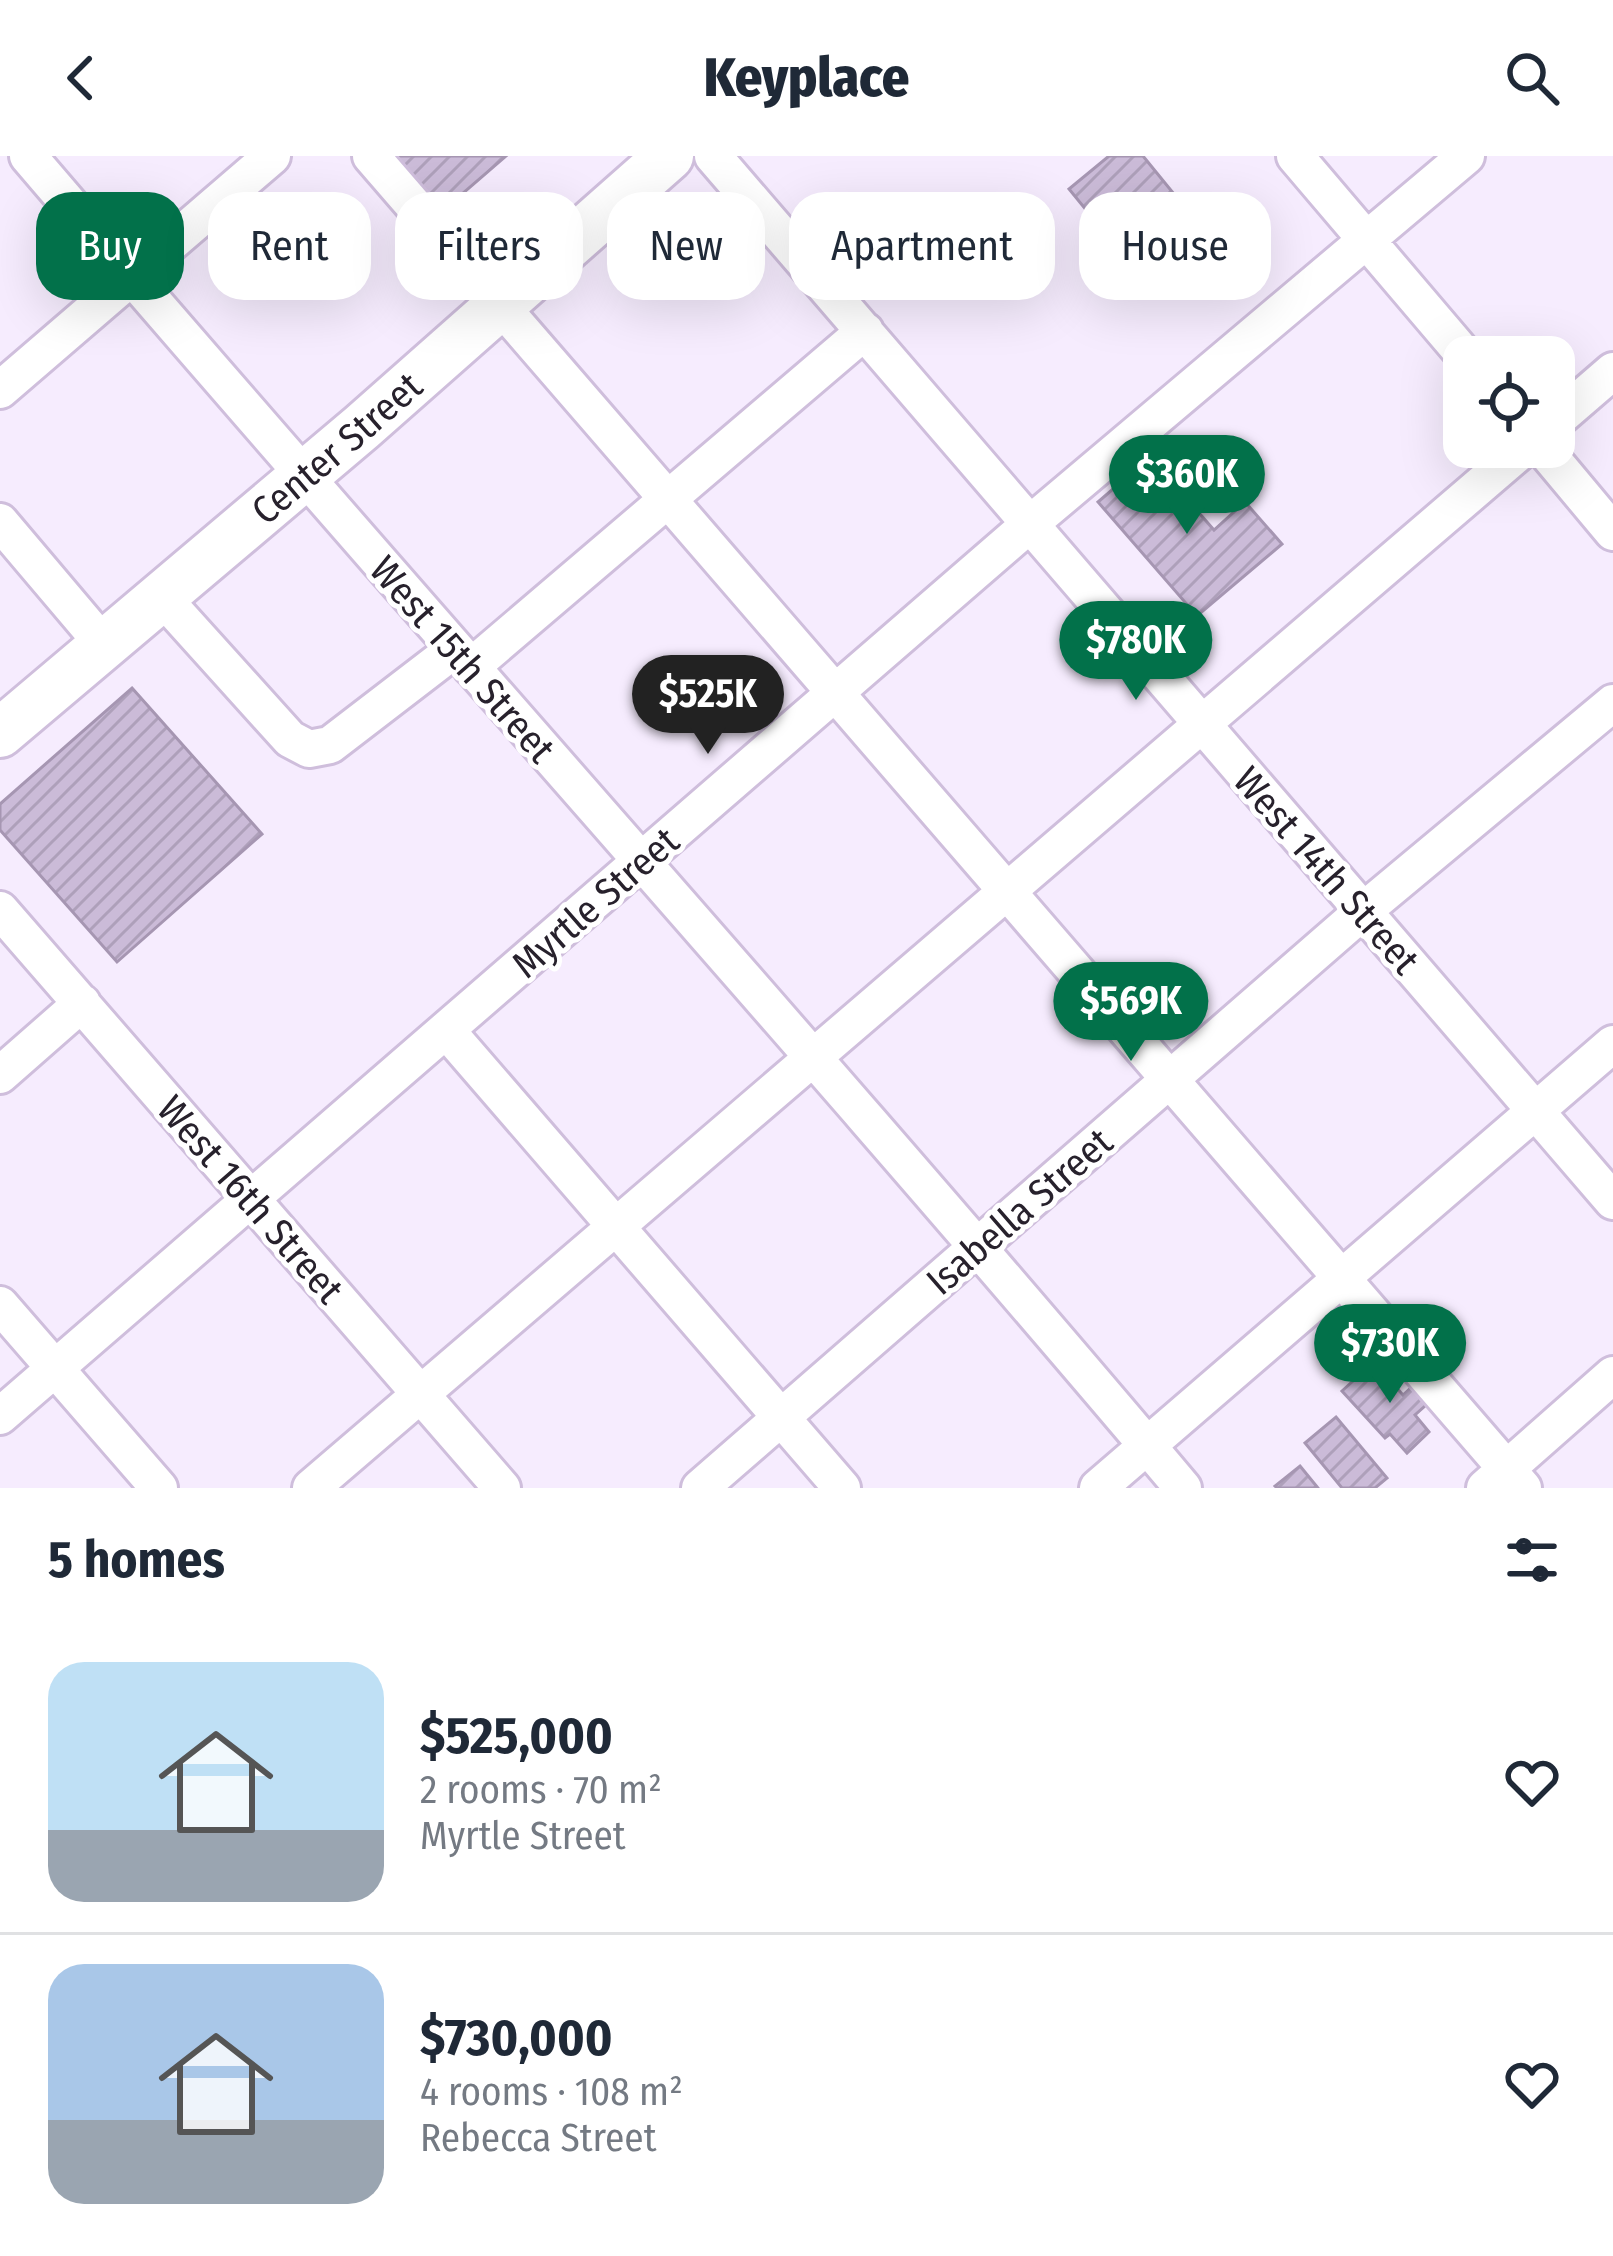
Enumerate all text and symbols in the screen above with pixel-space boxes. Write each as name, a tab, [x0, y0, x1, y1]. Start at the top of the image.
icon: back	[48, 45, 114, 111]
icon: search	[1499, 45, 1565, 111]
text: Keyplace	[704, 46, 909, 110]
chip: Buy	[36, 192, 184, 300]
chip: Rent	[208, 192, 371, 300]
chip: Filters	[395, 192, 583, 300]
chip: New	[607, 192, 765, 300]
chip: Apartment	[789, 192, 1055, 300]
chip: House	[1079, 192, 1271, 300]
map controls	[1443, 336, 1575, 468]
button: locate	[1443, 336, 1575, 468]
street label: Center Street	[243, 363, 432, 534]
pin: $360K	[1103, 435, 1271, 537]
text: $360K	[1136, 451, 1238, 497]
street label: West 15th Street	[360, 547, 564, 772]
pin: $780K	[1052, 601, 1220, 703]
text: $780K	[1086, 617, 1186, 663]
pin: $525K	[624, 655, 792, 757]
text: $525K	[659, 671, 757, 717]
street label: West 14th Street	[1224, 758, 1429, 984]
street label: Myrtle Street	[503, 818, 688, 988]
pin: $569K	[1047, 962, 1215, 1064]
text: $569K	[1080, 978, 1182, 1024]
street label: West 16th Street	[148, 1087, 353, 1313]
street label: Isabella Street	[918, 1119, 1122, 1305]
pin: $730K	[1306, 1304, 1474, 1406]
text: $730K	[1341, 1320, 1439, 1366]
icon: filters	[1499, 1527, 1565, 1593]
text: 5 homes	[48, 1529, 225, 1591]
text: $525,000	[420, 1705, 613, 1767]
icon: home	[144, 1710, 288, 1854]
icon: heart	[1499, 1749, 1565, 1815]
text: 2 rooms · 70 m²	[420, 1767, 662, 1813]
text: Myrtle Street	[420, 1813, 626, 1859]
text: $730,000	[420, 2007, 613, 2069]
icon: home	[144, 2012, 288, 2156]
icon: heart	[1499, 2051, 1565, 2117]
text: 4 rooms · 108 m²	[420, 2069, 683, 2115]
text: Rebecca Street	[420, 2115, 656, 2161]

